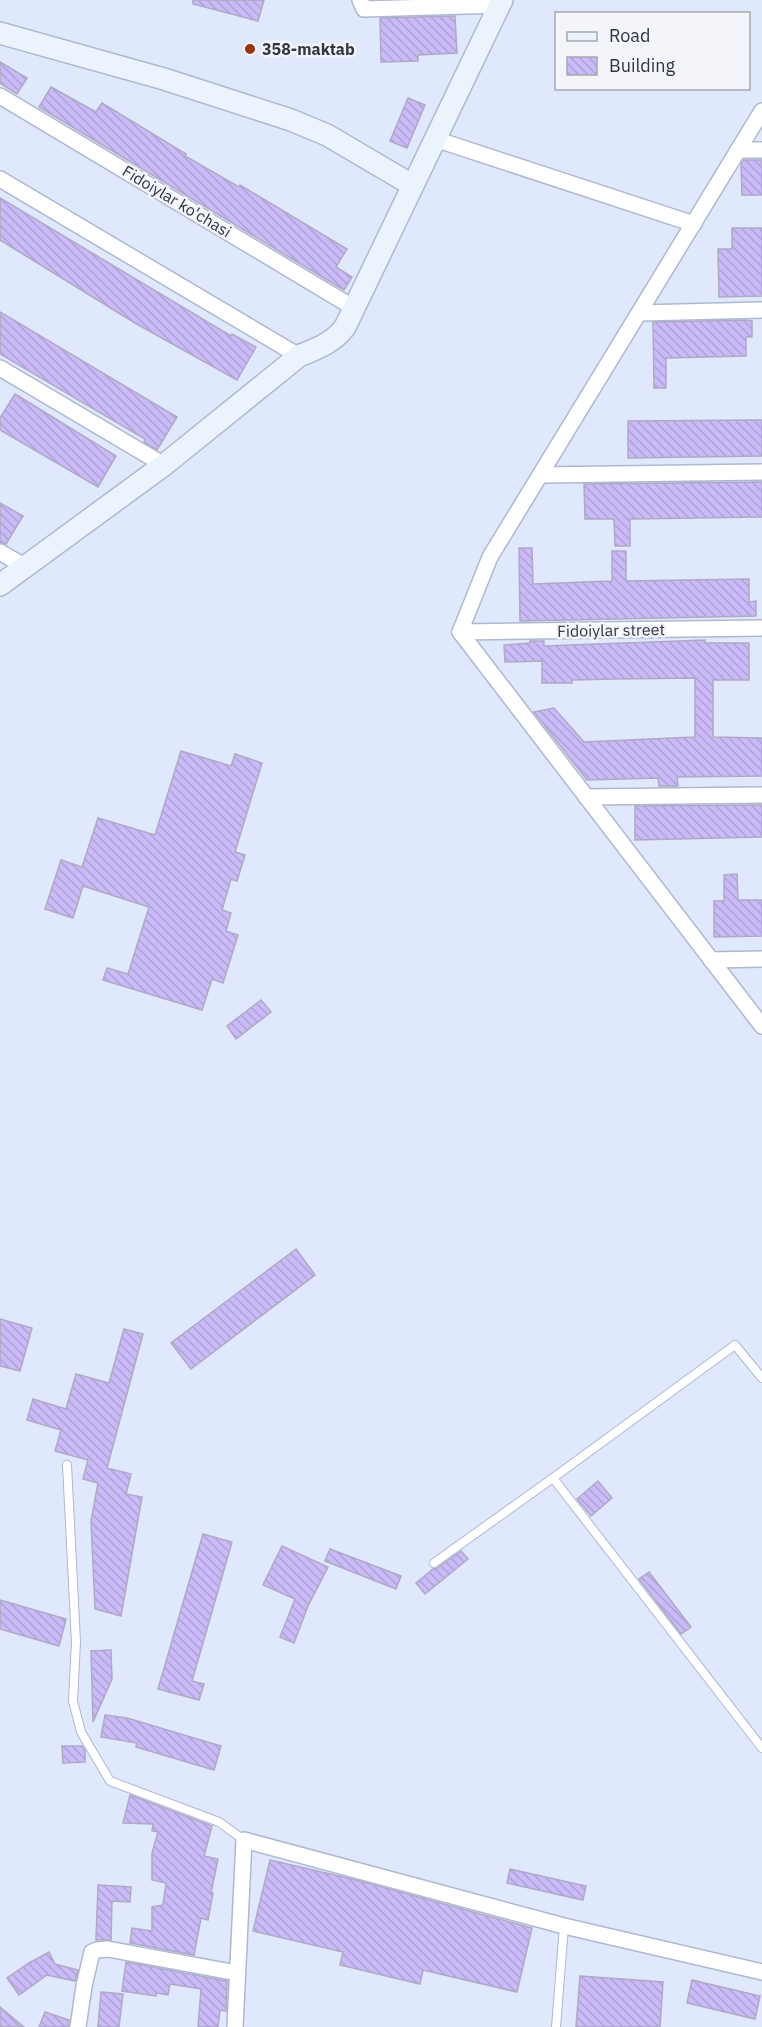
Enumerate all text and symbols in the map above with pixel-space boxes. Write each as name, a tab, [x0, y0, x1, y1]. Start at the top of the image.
legend	[555, 12, 750, 90]
text: Road	[609, 24, 650, 47]
place label: 358-maktab	[262, 39, 355, 59]
marker: 358-maktab	[243, 42, 257, 56]
text: Building	[609, 54, 676, 77]
street label: Fidoiylar ko'chasi	[119, 161, 235, 241]
street label: Fidoiylar street	[557, 619, 665, 641]

